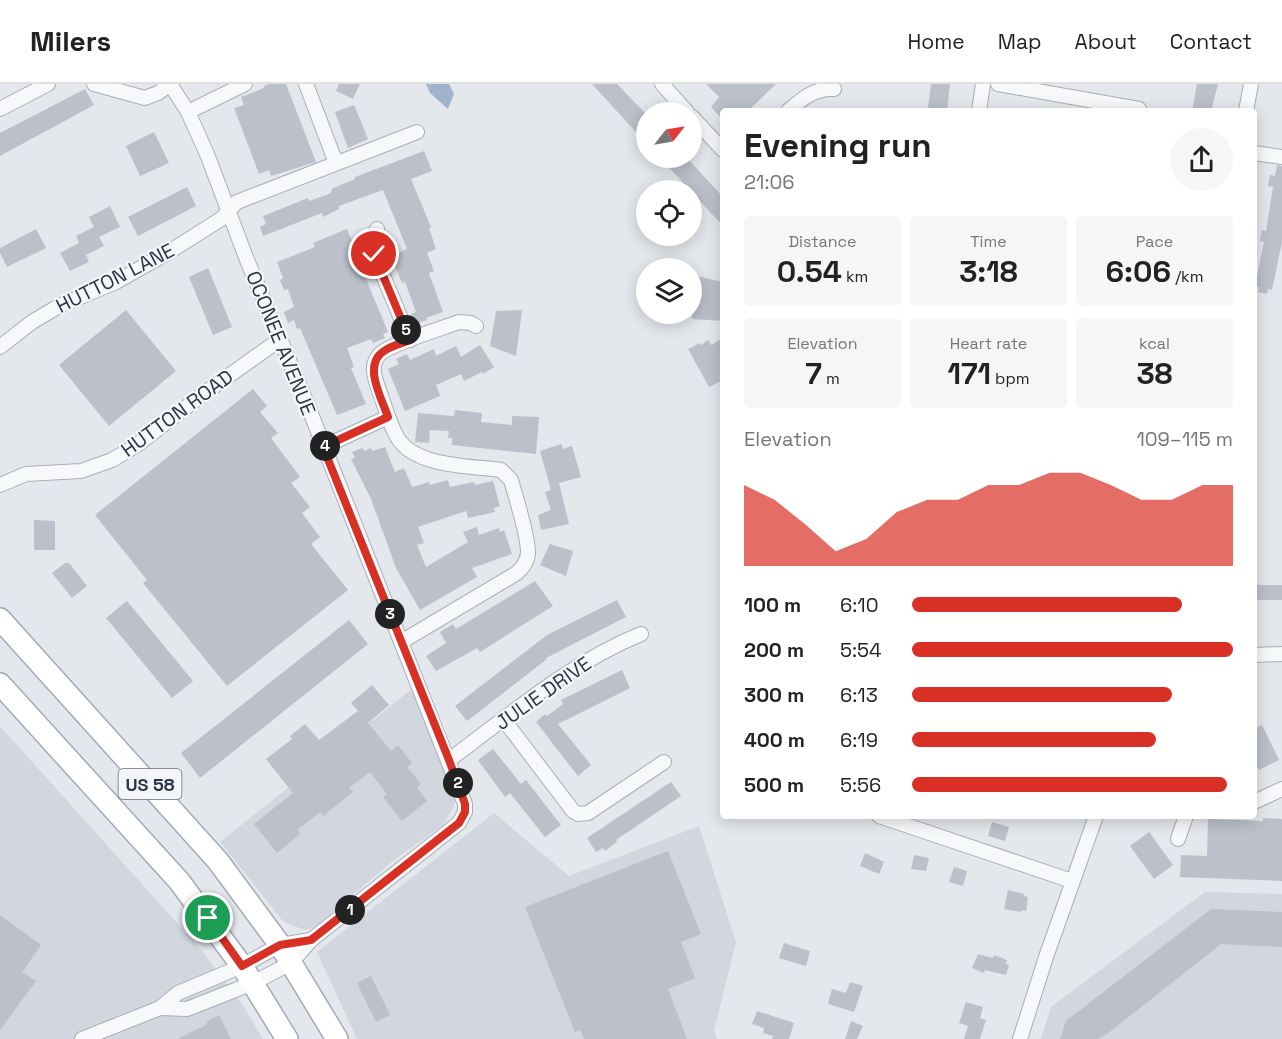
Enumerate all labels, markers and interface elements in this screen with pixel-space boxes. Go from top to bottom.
text: Milers [30,23,111,59]
text: Home [907,28,965,55]
text: Map [998,28,1042,55]
text: About [1075,28,1137,55]
text: Contact [1170,28,1252,55]
north arrow [636,102,702,168]
map controls [636,102,702,324]
text: Evening run [744,125,932,167]
button: share [1170,128,1233,191]
text: 21:06 [744,169,795,195]
button: locate [636,180,702,246]
pin [348,228,399,279]
text: Distance [788,231,857,252]
text: Time [970,231,1007,252]
text: Pace [1136,231,1173,252]
street label: HUTTON LANE [52,237,178,319]
icon: check [357,237,390,270]
text: 0.54 [777,252,842,291]
text: 3:18 [959,252,1018,291]
text: 6:06 [1106,252,1171,291]
button: layers [636,258,702,324]
text: km [842,266,868,287]
text: /km [1171,266,1203,287]
street label: OCONEE AVENUE [240,267,322,419]
pin: 5 [391,315,421,345]
text: 5 [401,319,411,340]
text: Elevation [787,333,858,354]
text: Heart rate [950,333,1027,354]
text: kcal [1139,333,1170,354]
text: 7 [805,354,822,393]
text: 171 [948,354,991,393]
text: 38 [1136,354,1173,393]
street label: HUTTON ROAD [116,363,238,463]
text: m [822,368,840,389]
text: bpm [991,368,1029,389]
text: Elevation [744,426,832,452]
text: 109–115 m [1136,426,1233,452]
pin: 4 [310,431,340,461]
text: 4 [320,435,330,456]
text: 100 m [744,592,801,618]
text: 6:10 [840,592,878,618]
pin: 3 [375,599,405,629]
text: 3 [385,603,395,624]
text: 200 m [744,637,804,663]
text: 5:54 [840,637,882,663]
street label: JULIE DRIVE [490,650,596,736]
text: 300 m [744,682,804,708]
text: 6:13 [840,682,878,708]
text: 400 m [744,727,805,753]
text: 6:19 [840,727,878,753]
pin: 2 [443,768,473,798]
road number: US 58 [118,769,182,799]
text: 2 [453,772,463,793]
text: 500 m [744,772,804,798]
text: 5:56 [840,772,881,798]
pin [182,892,233,943]
pin: 1 [335,895,365,925]
text: 1 [346,899,354,920]
icon: arrive [191,901,224,934]

